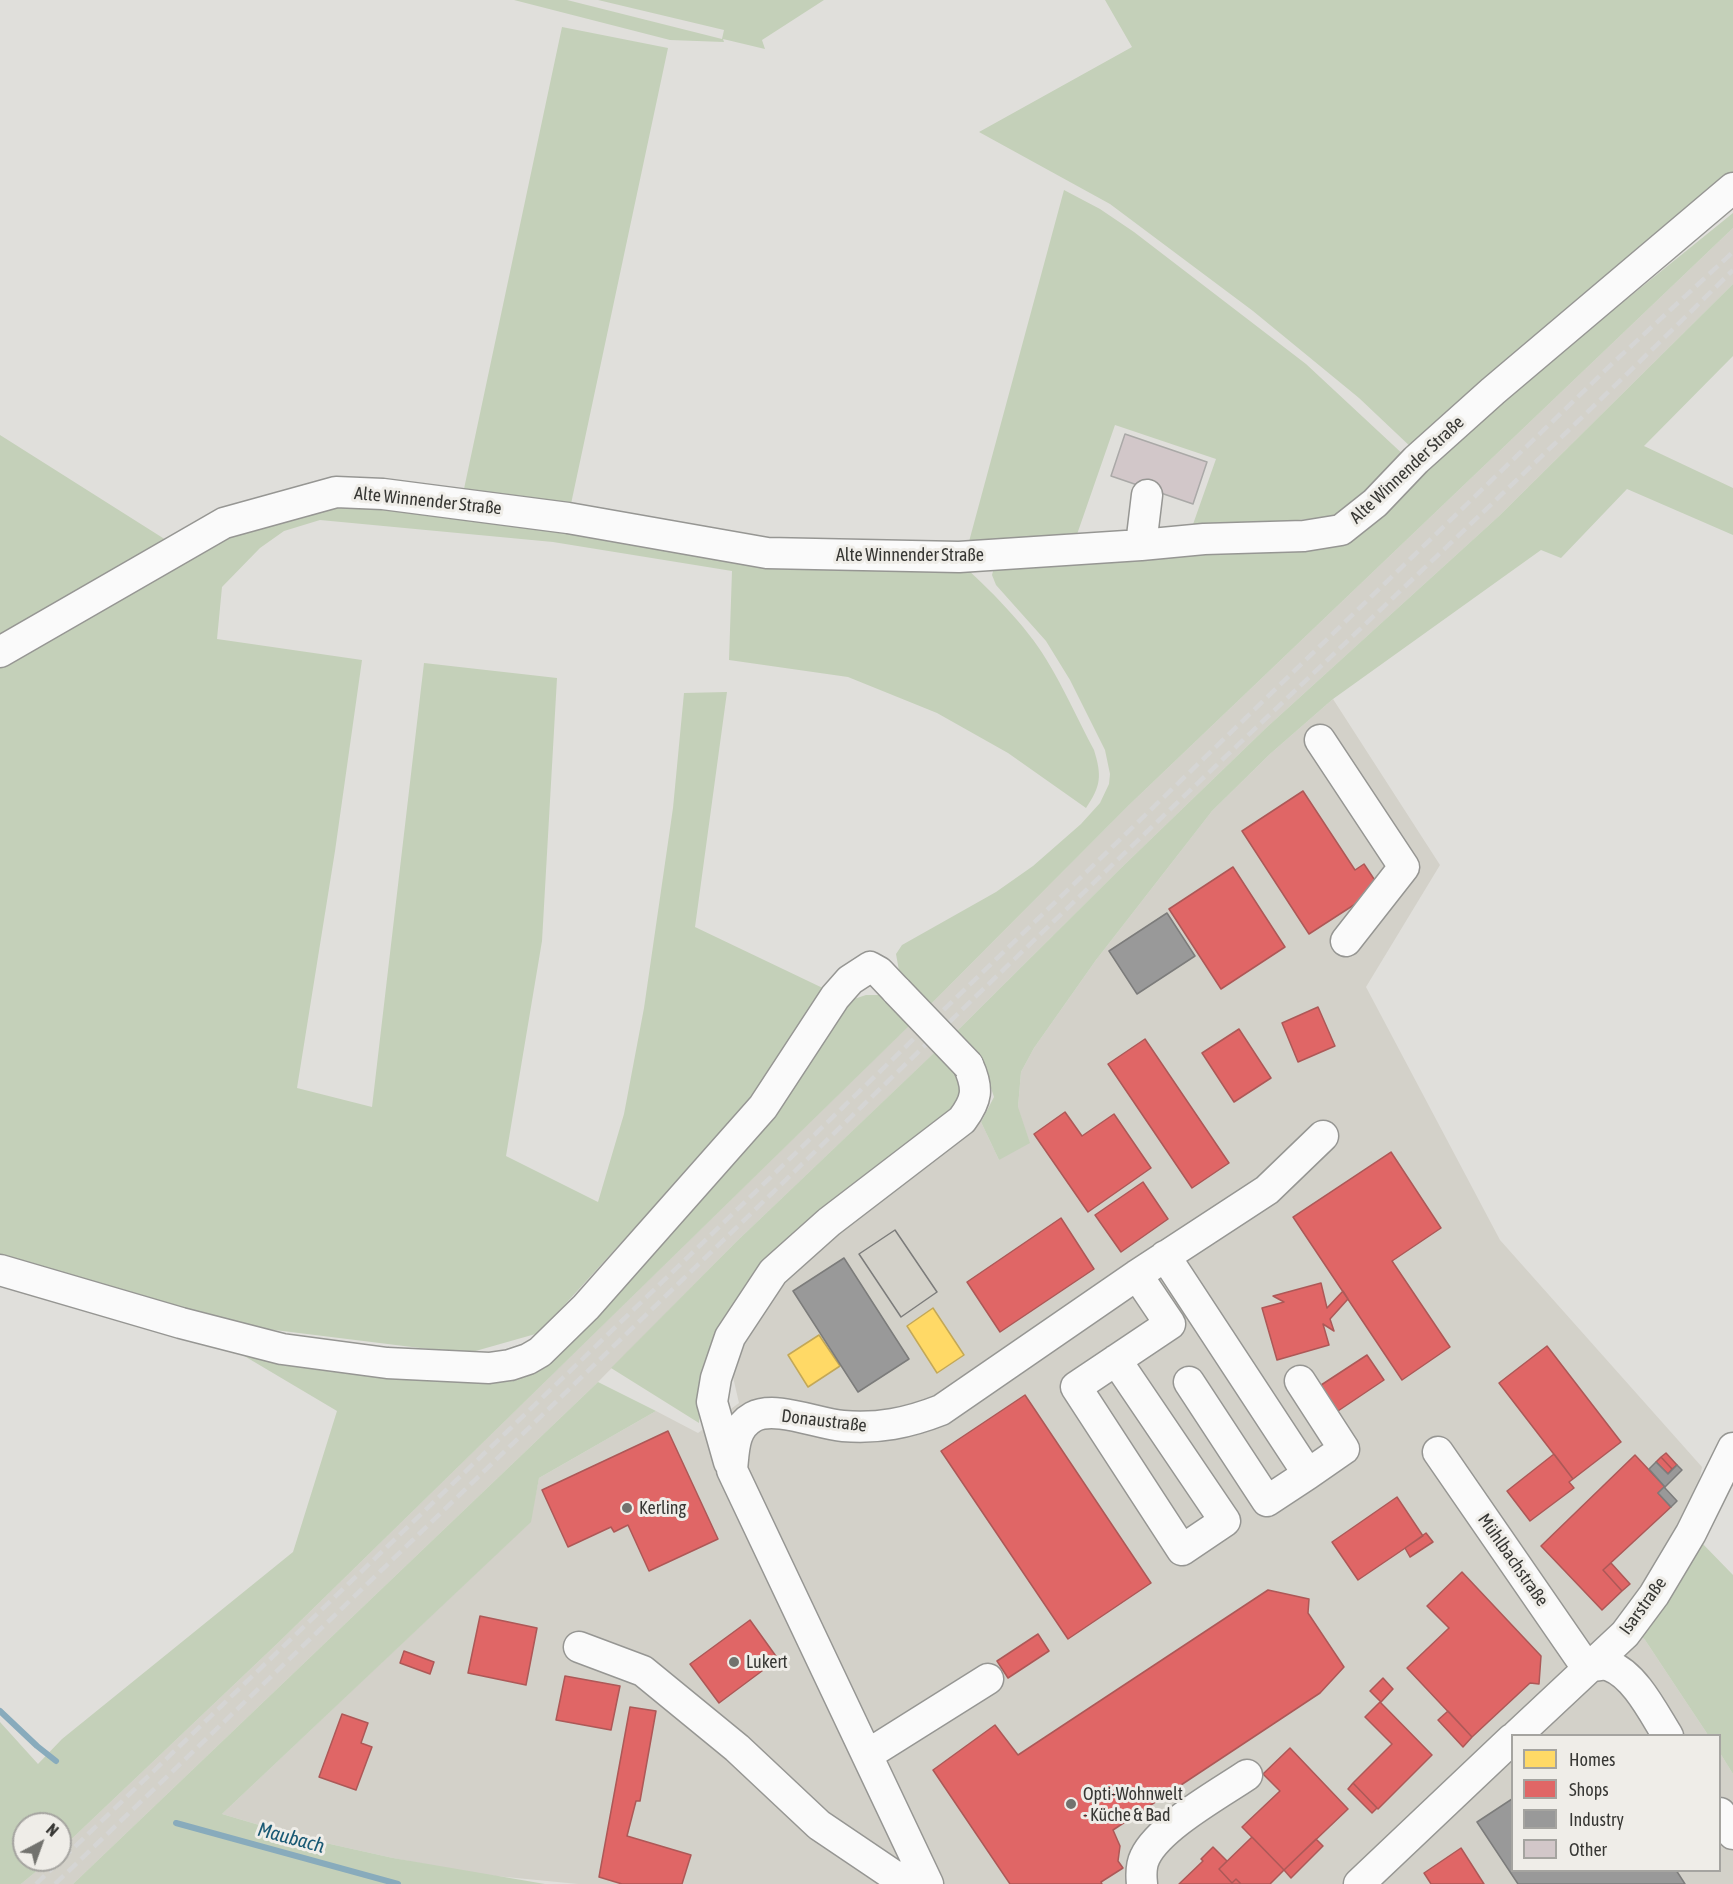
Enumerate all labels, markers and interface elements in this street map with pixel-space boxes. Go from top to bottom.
street label: Alte Winnender Straße [1346,412,1468,528]
street label: Alte Winnender Straße [353,483,503,519]
street label: Alte Winnender Straße [836,544,984,566]
street label: Donaustraße [780,1405,868,1437]
place label: Kerling [639,1497,686,1519]
marker: Kerling [620,1501,634,1515]
street label: Mühlbachstraße [1473,1510,1553,1610]
street label: Isarstraße [1615,1573,1671,1639]
place label: Lukert [746,1651,788,1673]
marker: Lukert [727,1655,741,1669]
legend [1511,1734,1721,1872]
text: Homes [1569,1749,1615,1770]
text: Shops [1569,1779,1609,1800]
place label: Opti-Wohnwelt - Küche & Bad [1083,1783,1183,1826]
marker: Opti-Wohnwelt - Küche & Bad [1064,1797,1078,1811]
text: Industry [1569,1809,1624,1830]
north arrow [12,1812,72,1872]
water label: Maubach [255,1818,327,1858]
text: N [43,1820,62,1840]
text: Other [1569,1839,1607,1860]

